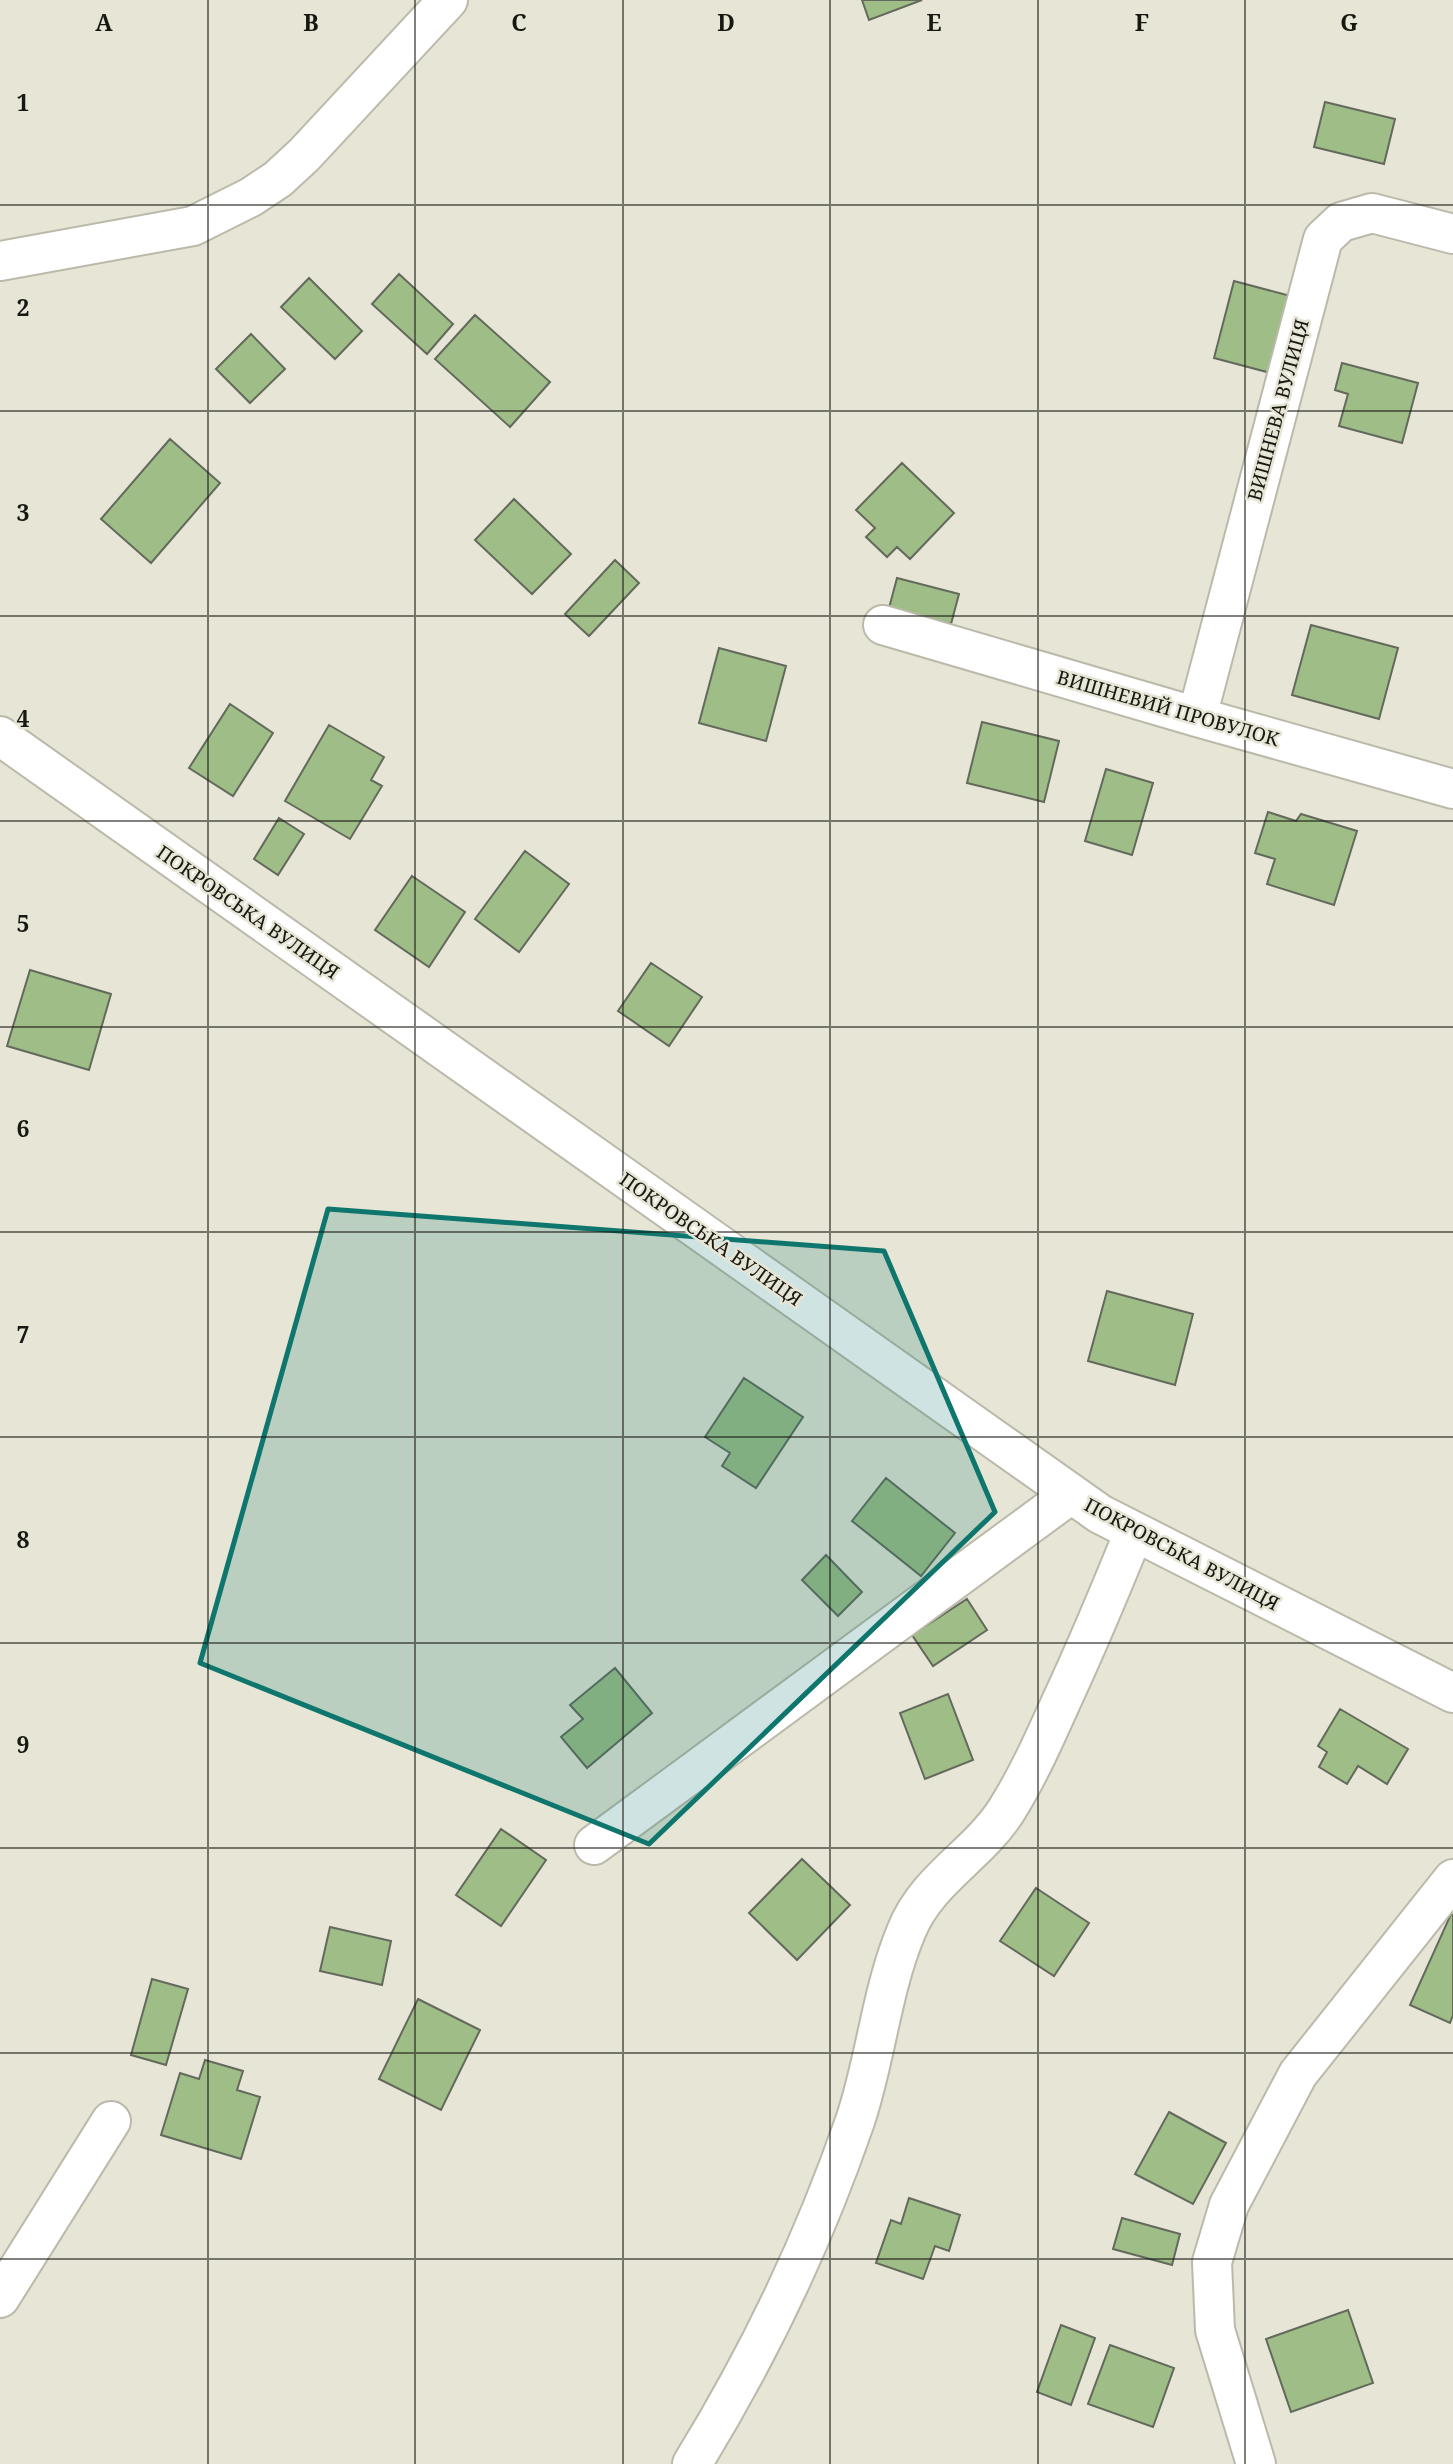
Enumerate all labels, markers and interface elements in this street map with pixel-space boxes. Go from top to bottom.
text: A [95,6,113,38]
text: B [303,6,319,38]
text: C [511,6,527,38]
text: D [717,6,735,38]
text: E [926,6,942,38]
text: F [1135,6,1149,38]
text: G [1340,6,1358,38]
text: 1 [17,86,30,118]
text: 2 [17,291,30,323]
street label: ВИШНЕВА ВУЛИЦЯ [1241,316,1315,504]
text: 3 [17,496,30,528]
street label: ВИШНЕВИЙ ПРОВУЛОК [1054,664,1283,752]
text: 4 [17,702,30,734]
street label: ПОКРОВСЬКА ВУЛИЦЯ [152,839,344,985]
text: 5 [17,907,30,939]
text: 6 [17,1112,30,1144]
street label: ПОКРОВСЬКА ВУЛИЦЯ [615,1166,807,1312]
text: 7 [17,1318,30,1350]
street label: ПОКРОВСЬКА ВУЛИЦЯ [1080,1492,1284,1616]
text: 8 [17,1523,30,1555]
text: 9 [17,1728,30,1760]

